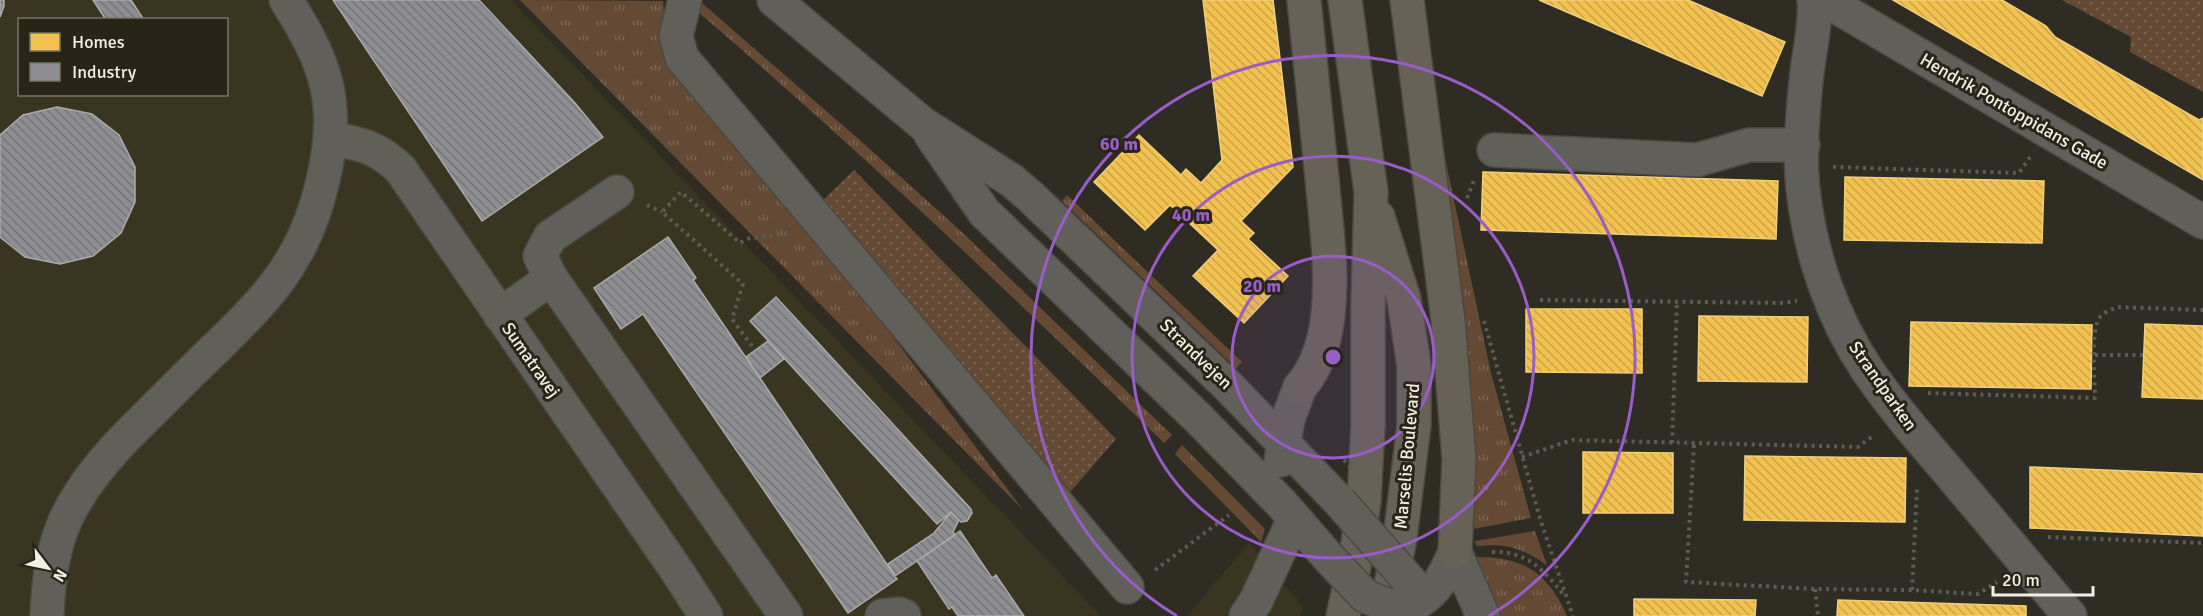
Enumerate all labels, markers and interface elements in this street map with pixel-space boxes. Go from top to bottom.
legend [18,18,228,96]
text: Homes [72,31,125,53]
street label: Hendrik Pontoppidans Gade [1916,48,2112,174]
text: Industry [72,61,137,83]
text: 60 m [1100,133,1138,155]
text: 40 m [1172,204,1210,226]
text: 20 m [1243,275,1281,297]
street label: Strandvejen [1155,314,1237,394]
street label: Sumatravej [497,318,565,402]
street label: Strandparken [1844,337,1922,435]
centre of rings [1323,347,1343,367]
street label: Marselis Boulevard [1390,382,1424,530]
north arrow [18,538,78,598]
scale bar [1993,559,2094,597]
text: N [48,565,71,585]
text: 20 m [2002,569,2040,591]

